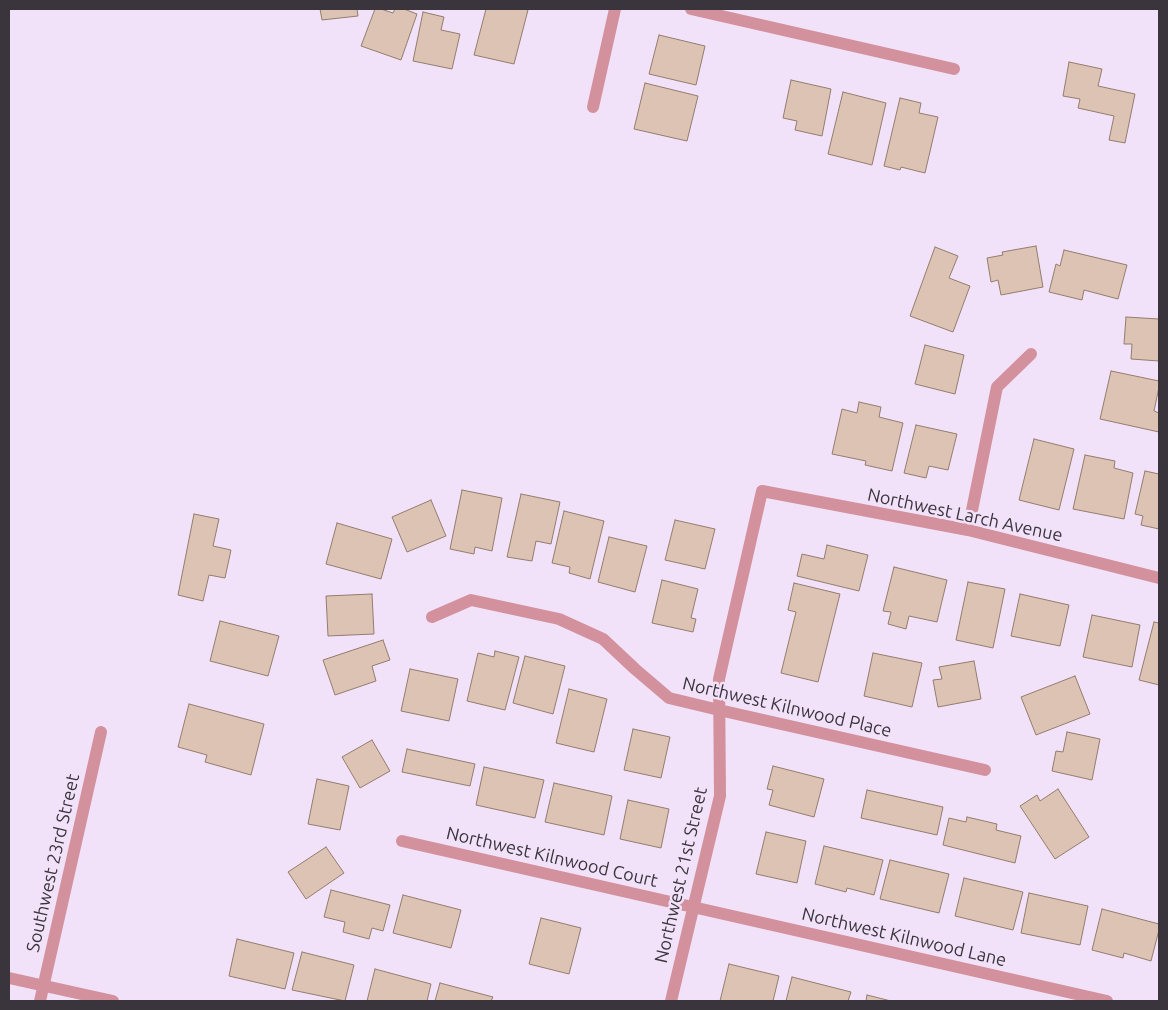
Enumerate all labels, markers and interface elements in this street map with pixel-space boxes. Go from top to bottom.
street label: Northwest Larch Avenue [865,484,1065,546]
street label: Northwest Kilnwood Place [680,672,894,742]
street label: Southwest 23rd Street [22,772,84,954]
street label: Northwest 21st Street [650,785,712,965]
street label: Northwest Kilnwood Court [444,822,660,892]
street label: Northwest Kilnwood Lane [800,903,1008,971]

